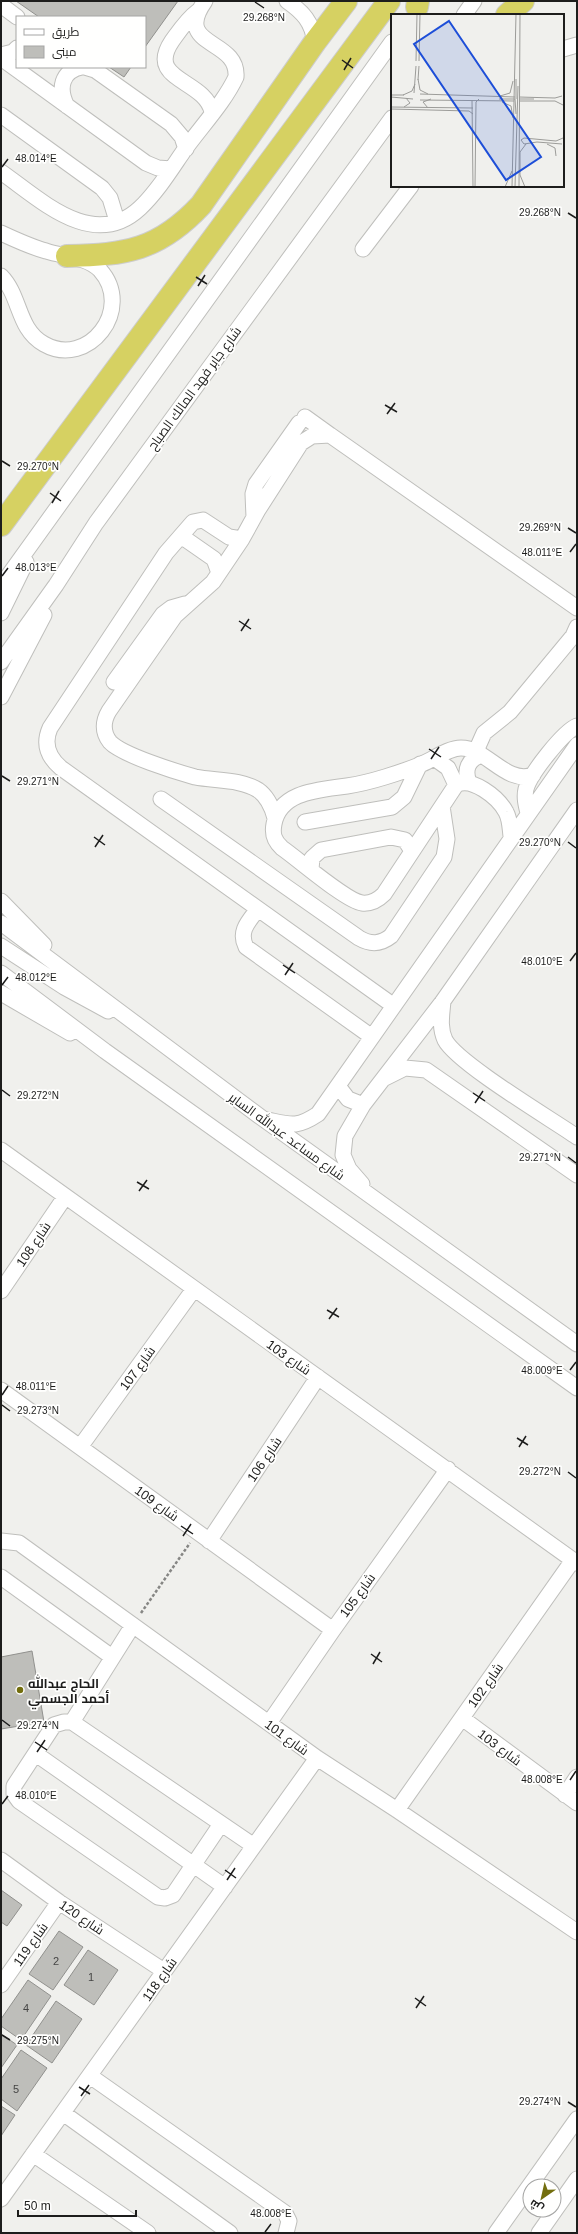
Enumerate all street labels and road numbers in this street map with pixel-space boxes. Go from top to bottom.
street label: شارع جابر فهد المالك الصباح [145,324,245,453]
street label: شارع مساعد عبدالله الساير [225,1088,348,1184]
street label: شارع 108 [13,1219,55,1270]
street label: شارع 103 [263,1337,314,1379]
street label: شارع 107 [116,1343,159,1394]
street label: شارع 106 [244,1434,286,1485]
street label: شارع 109 [131,1482,182,1525]
street label: شارع 105 [336,1570,379,1621]
street label: شارع 102 [465,1660,507,1711]
street label: شارع 101 [261,1716,312,1759]
street label: شارع 103 [474,1726,524,1769]
street label: شارع 120 [56,1897,107,1939]
street label: شارع 119 [10,1920,52,1969]
street label: شارع 118 [139,1955,181,2004]

